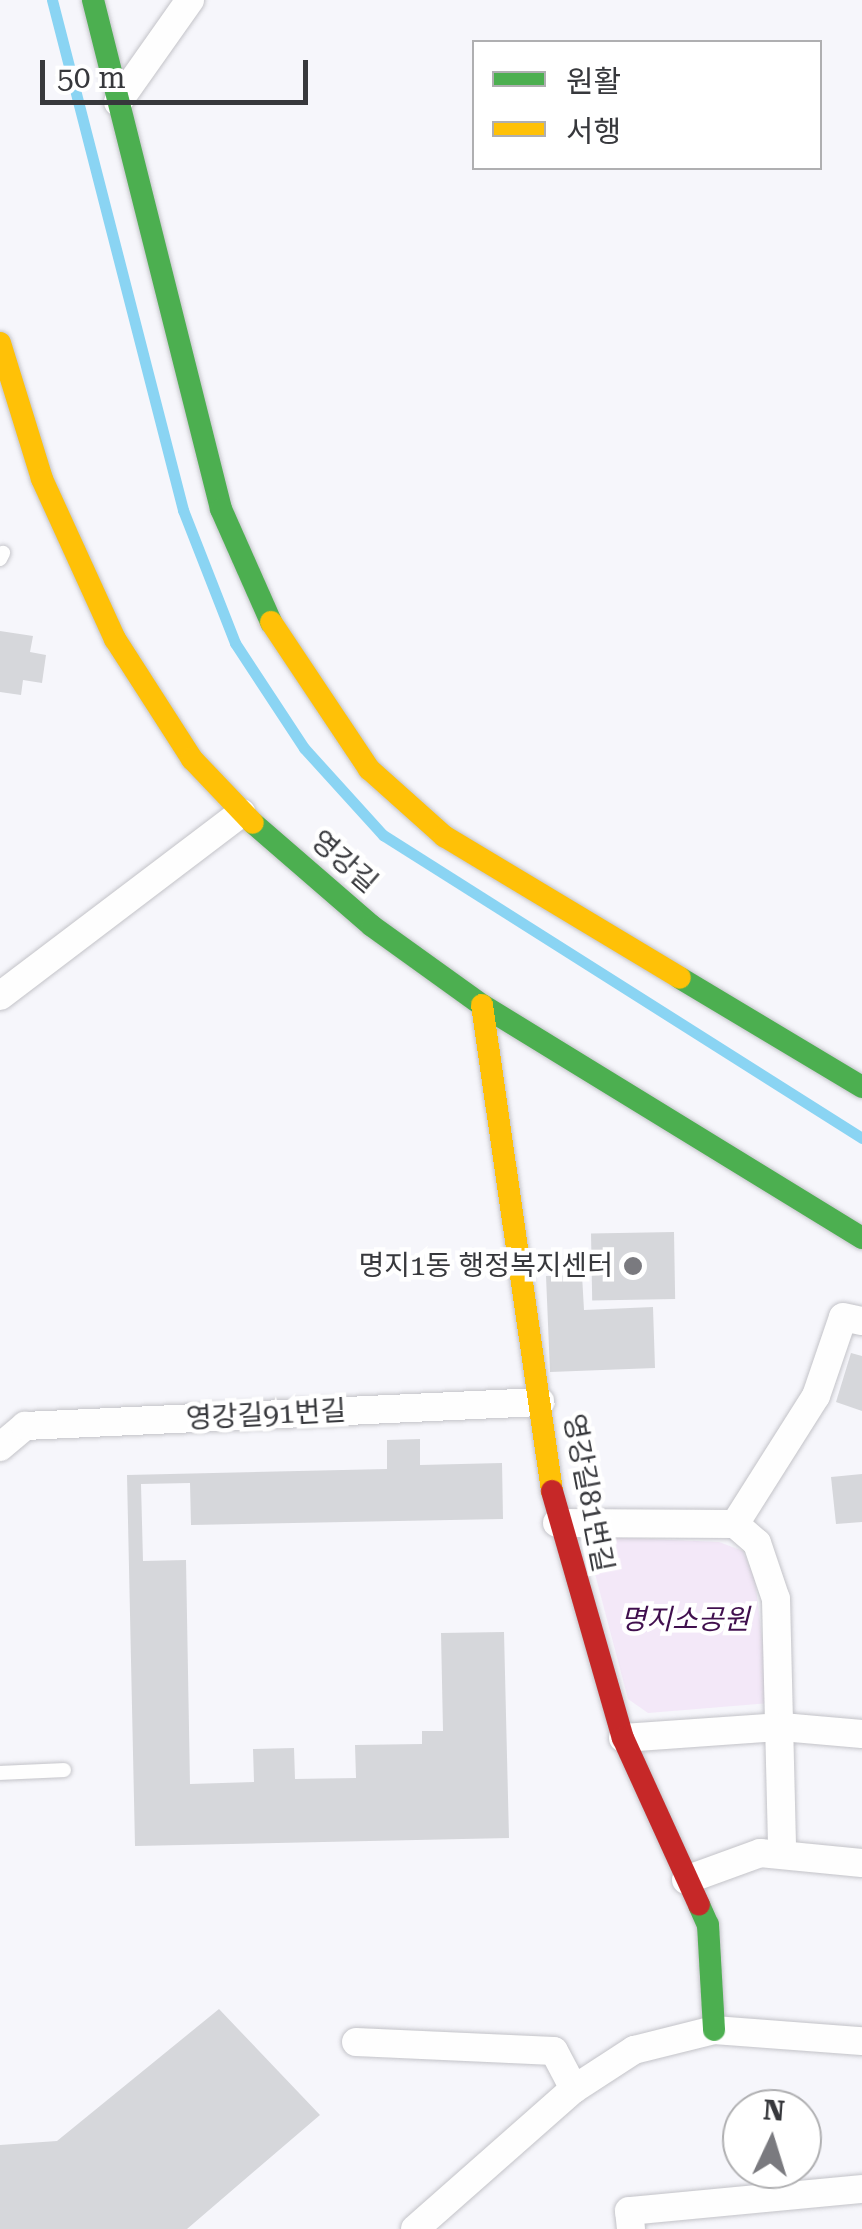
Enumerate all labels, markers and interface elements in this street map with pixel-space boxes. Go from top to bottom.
scale bar [45,40,312,102]
legend [472,40,822,170]
text: 50 m [57,60,126,95]
text: 원활 [566,64,621,99]
text: 서행 [566,114,621,149]
street label: 영강길 [304,824,384,900]
place label: 명지1동 행정복지센터 [358,1249,613,1283]
marker: 명지1동 행정복지센터 [622,1255,644,1277]
street label: 영강길91번길 [185,1394,347,1436]
street label: 영강길81번길 [556,1411,620,1575]
park label: 명지소공원 [621,1603,749,1637]
north arrow [722,2089,822,2189]
text: N [762,2093,786,2128]

